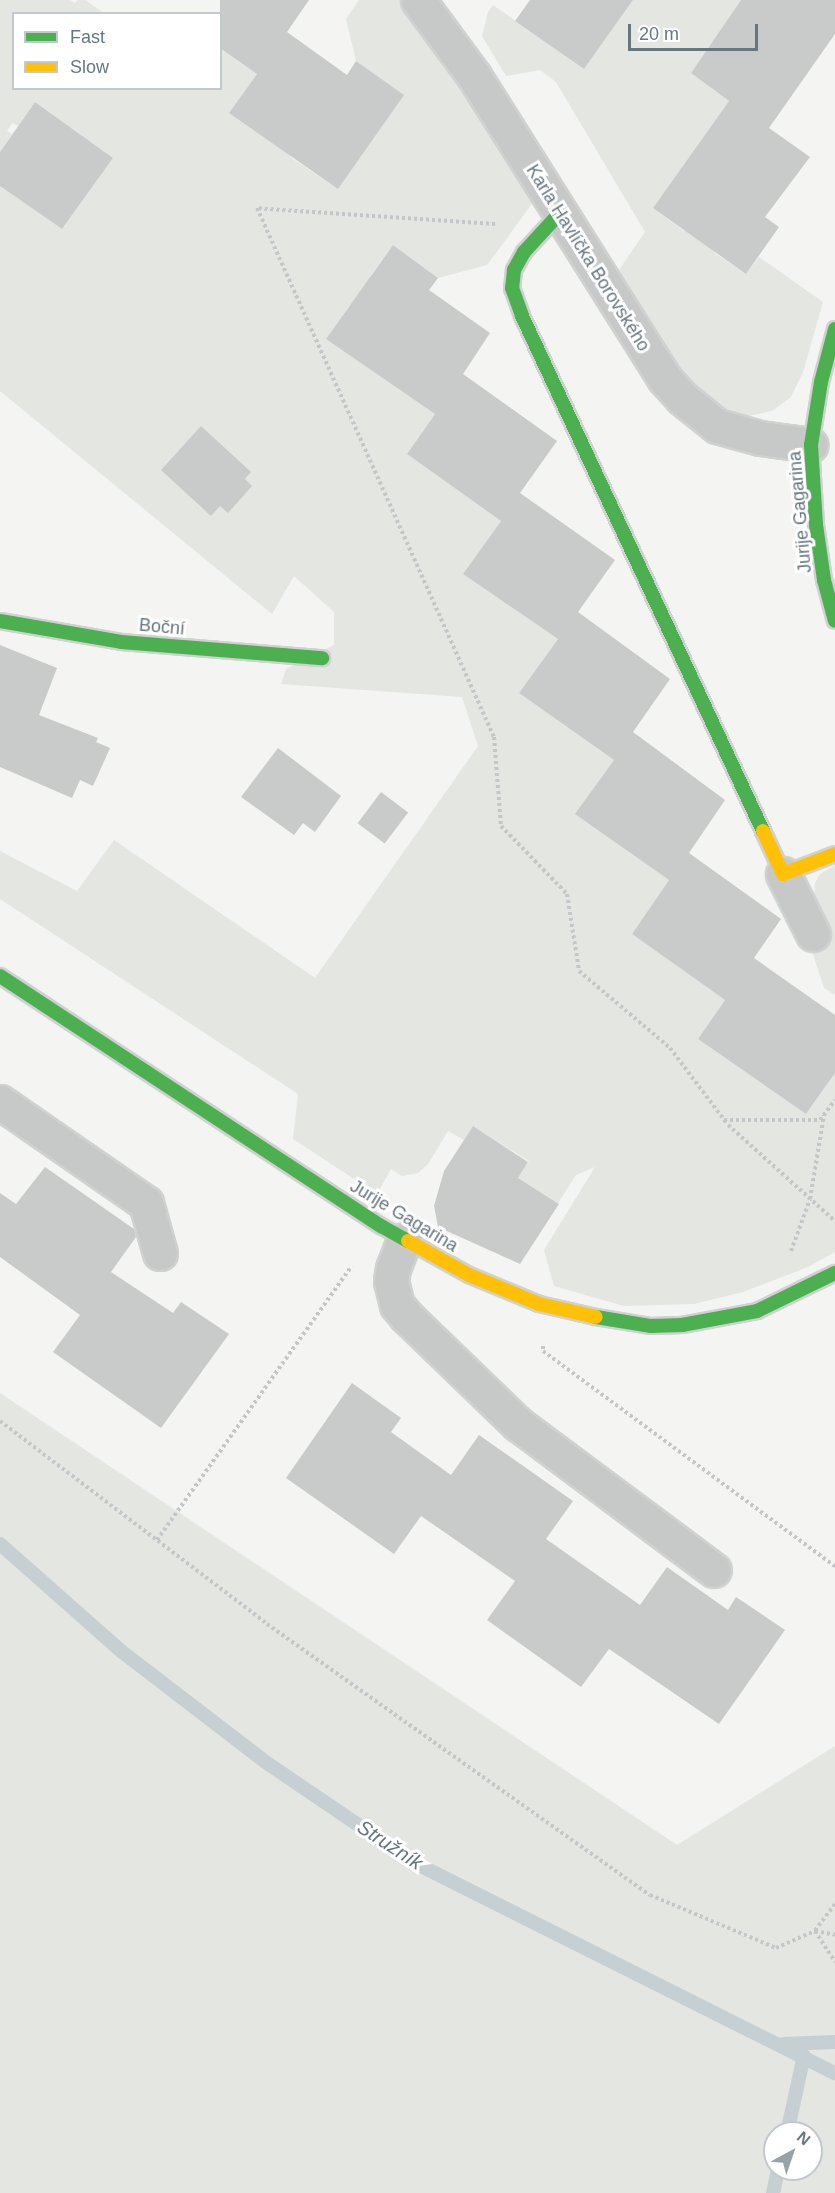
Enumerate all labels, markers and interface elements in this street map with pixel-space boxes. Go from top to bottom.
legend [12,12,222,90]
scale bar [631,12,762,50]
text: 20 m [639,24,679,44]
text: Fast [70,27,105,47]
text: Slow [70,57,109,77]
street label: Karla Havlíčka Borovského [522,161,654,355]
street label: Jurije Gagarina [784,450,816,574]
street label: Boční [138,614,186,640]
street label: Jurije Gagarina [346,1175,462,1257]
water label: Stružník [353,1815,427,1875]
north arrow [763,2121,823,2181]
text: N [794,2128,813,2149]

